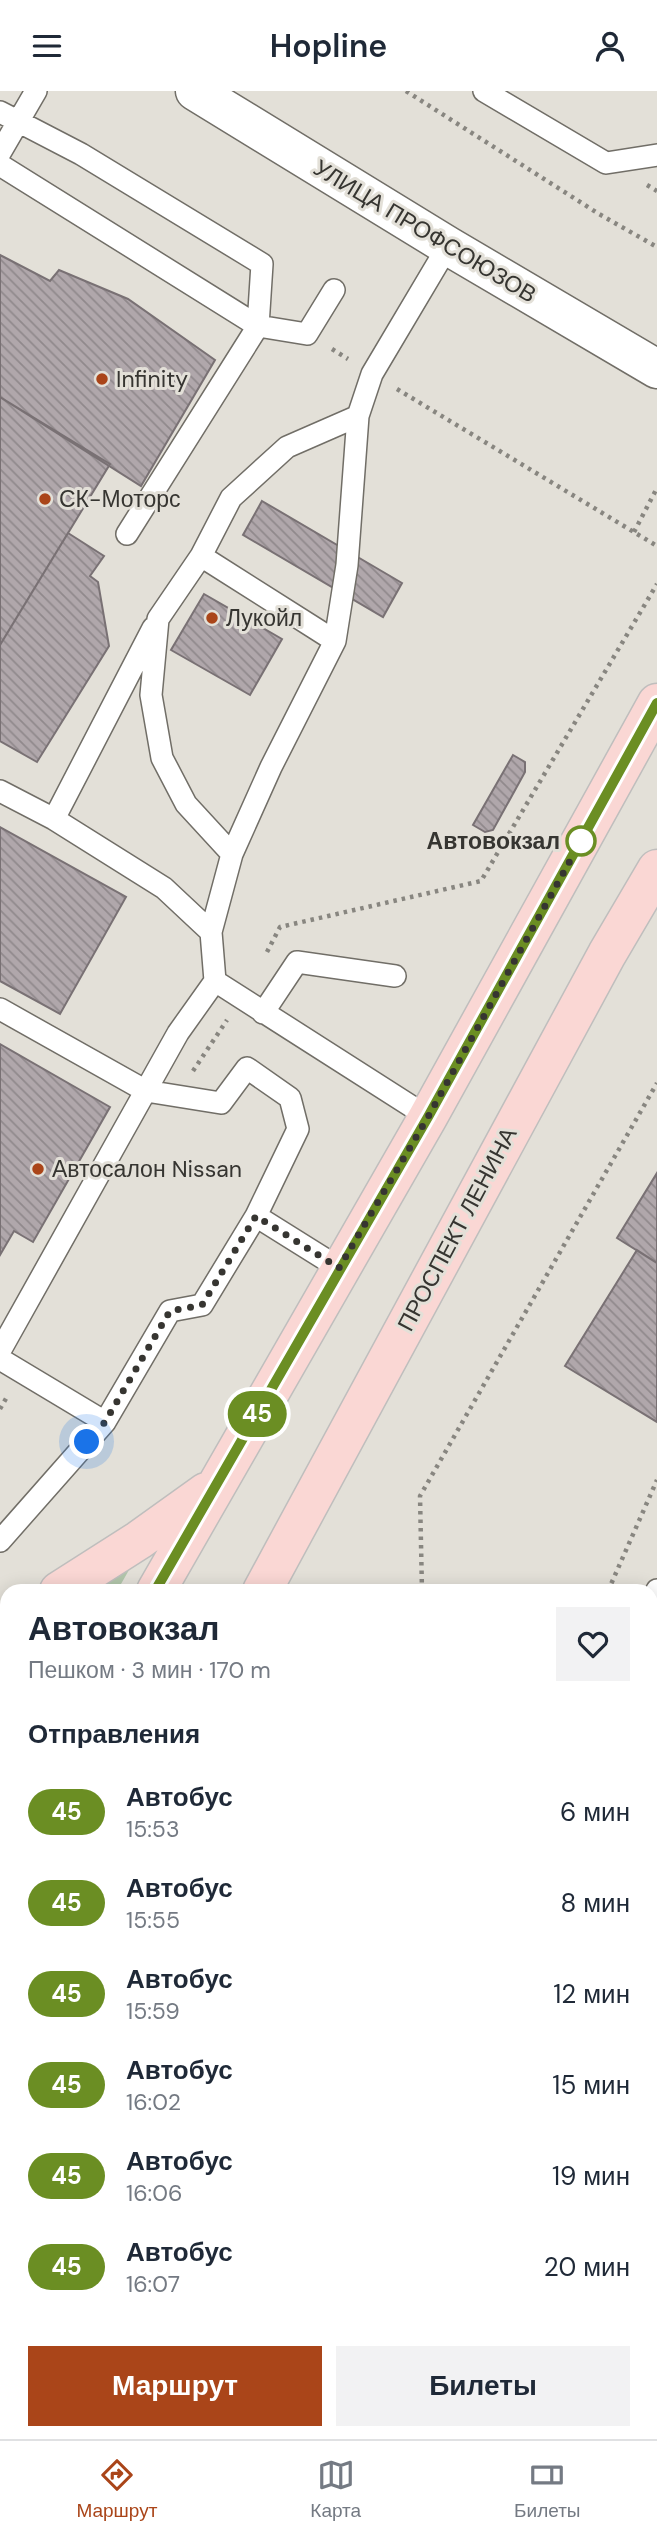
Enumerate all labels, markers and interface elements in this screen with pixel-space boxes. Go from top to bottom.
text: Hopline [270,25,387,67]
icon: menu [28,27,66,65]
icon: person [591,27,629,65]
street label: УЛИЦА ПРОФСОЮЗОВ [308,153,542,309]
place label: Infinity [116,364,188,394]
marker: Infinity [94,371,110,387]
place label: СК-Моторс [59,484,181,514]
marker: СК-Моторс [37,491,53,507]
place label: Лукойл [226,603,302,633]
marker: Лукойл [204,610,220,626]
place label: Автовокзал [427,826,560,856]
marker: Автовокзал [566,826,596,856]
street label: ПРОСПЕКТ ЛЕНИНА [391,1121,524,1336]
place label: Автосалон Nissan [52,1154,242,1184]
marker: Автосалон Nissan [30,1161,46,1177]
line badge: 45 [226,1391,288,1437]
text: 45 [242,1398,272,1429]
your location [69,1424,104,1459]
text: Автовокзал [28,1607,219,1650]
button: heart [556,1607,630,1681]
text: Пешком · 3 мин · 170 m [28,1655,271,1685]
text: Отправления [28,1717,200,1751]
text: Автобус [126,1780,233,1814]
text: 6 мин [560,1795,630,1829]
text: 45 [51,1796,82,1827]
text: 15:53 [126,1814,179,1844]
text: Автобус [126,1871,233,1905]
text: 8 мин [561,1886,630,1920]
text: 45 [51,1887,82,1918]
text: 15:55 [126,1905,180,1935]
text: Автобус [126,1962,233,1996]
text: 12 мин [553,1977,630,2011]
text: 45 [51,1978,82,2009]
text: 15:59 [126,1996,180,2026]
text: Автобус [126,2053,233,2087]
text: 15 мин [552,2068,630,2102]
text: 45 [51,2069,82,2100]
text: 16:02 [126,2087,181,2117]
text: Автобус [126,2144,233,2178]
text: 19 мин [552,2159,630,2193]
text: 45 [51,2160,82,2191]
text: 16:06 [126,2178,182,2208]
text: Автобус [126,2235,233,2269]
text: 20 мин [544,2250,630,2284]
text: 45 [51,2251,82,2282]
text: 16:07 [126,2269,180,2299]
button: Маршрут [28,2346,322,2426]
button: Билеты [336,2346,630,2426]
tab: Маршрут [76,2456,157,2523]
tab: Карта [310,2456,361,2523]
tab: Билеты [514,2456,581,2523]

